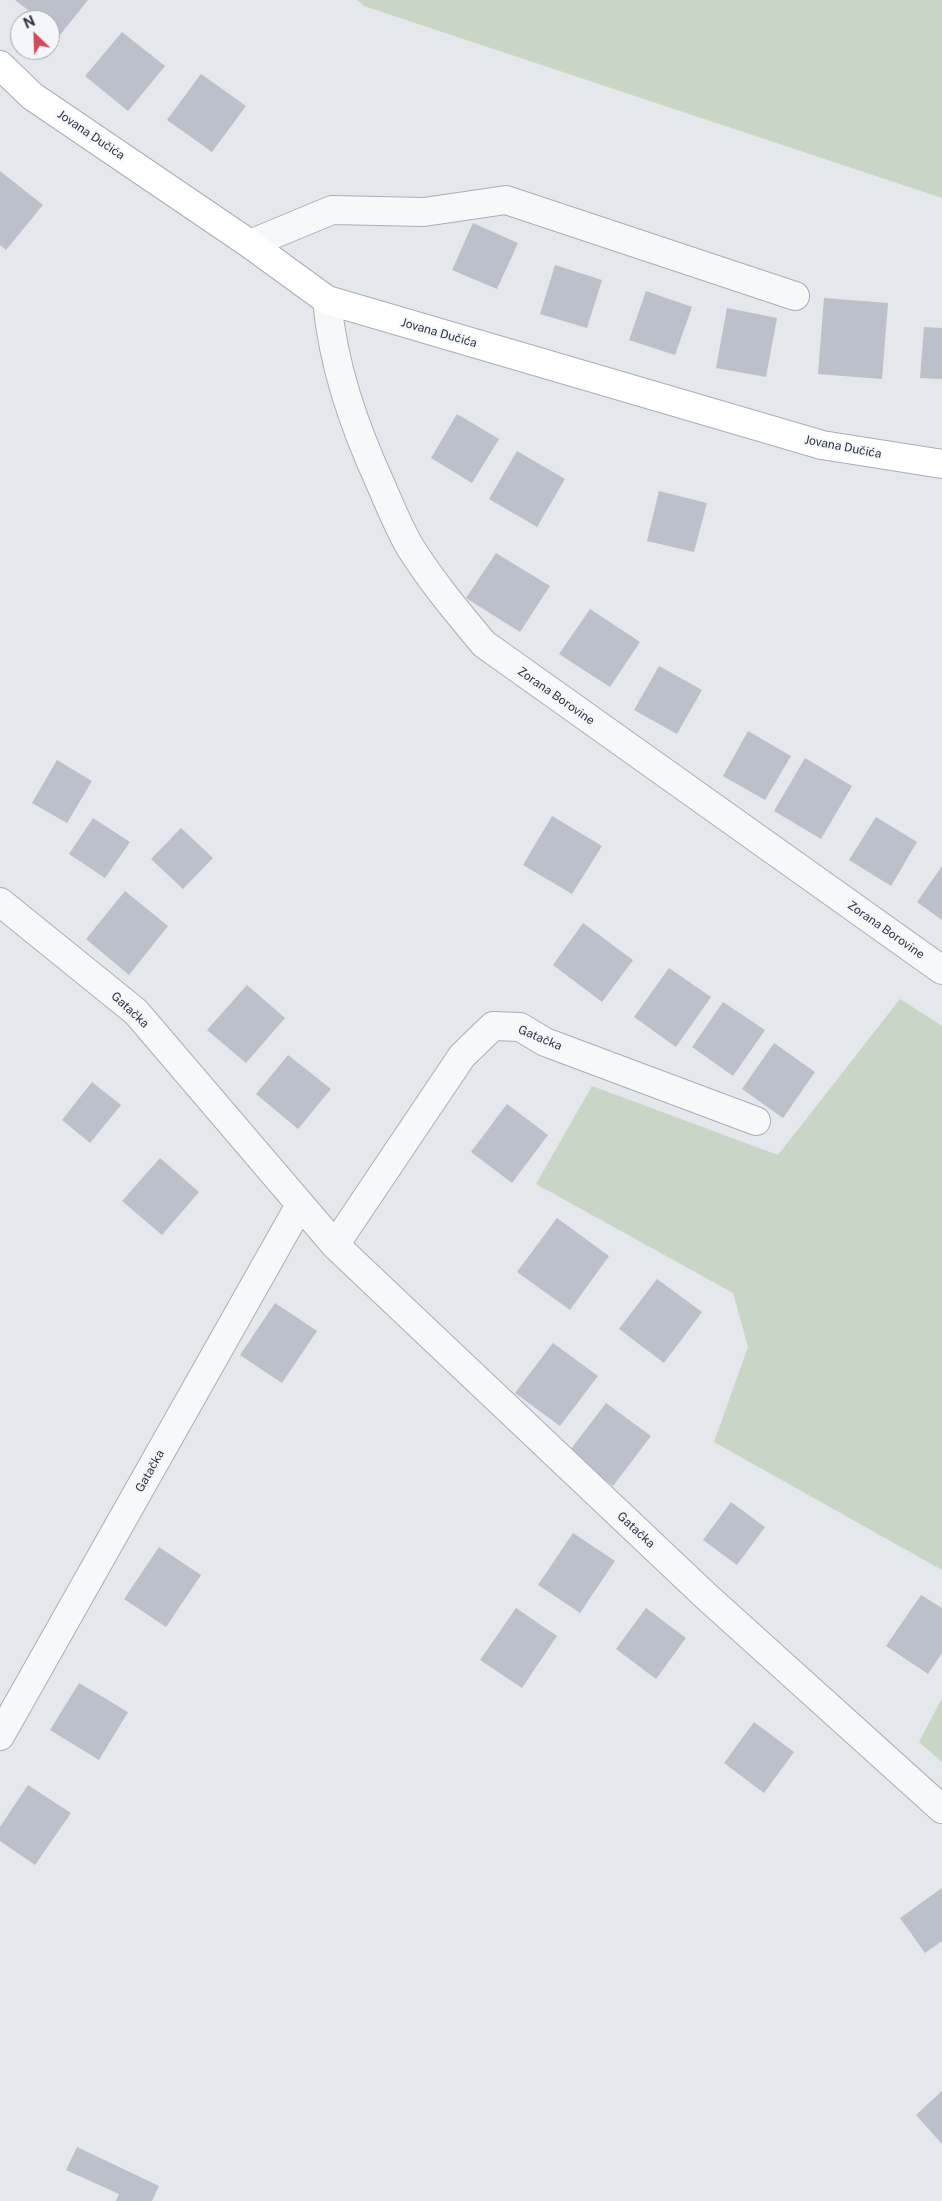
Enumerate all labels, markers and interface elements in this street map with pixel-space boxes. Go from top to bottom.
north arrow [10,10,60,60]
text: N [21,13,38,32]
street label: Jovana Dučića [55,107,127,163]
street label: Jovana Dučića [399,315,479,351]
street label: Jovana Dučića [803,432,883,462]
street label: Zorana Borovine [515,664,597,728]
street label: Zorana Borovine [845,898,927,962]
street label: Gatačka [108,989,152,1031]
street label: Gatačka [516,1022,564,1054]
street label: Gatačka [133,1447,167,1495]
street label: Gatačka [614,1509,658,1551]

